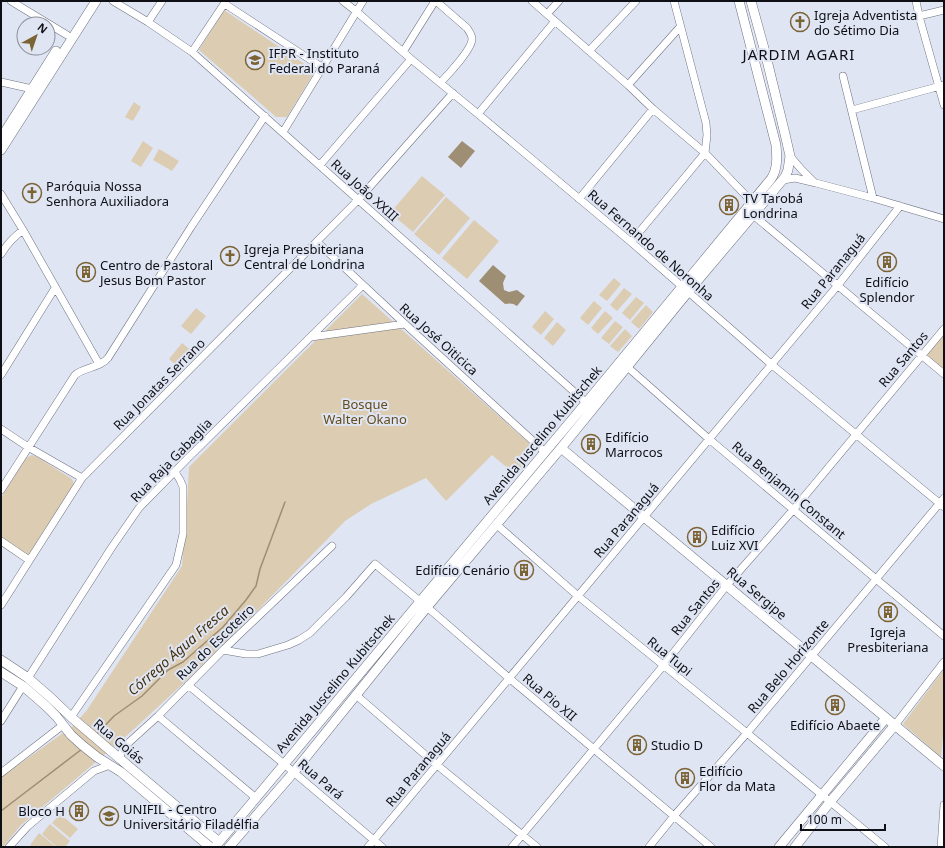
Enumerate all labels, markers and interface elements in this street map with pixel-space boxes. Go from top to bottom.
place label: Igreja Adventista do Sétimo Dia [814,6,917,39]
church icon: Igreja Adventista do Sétimo Dia [789,11,811,33]
north arrow [16,16,56,56]
text: N [34,19,51,37]
place label: IFPR - Instituto Federal do Paraná [269,44,380,77]
district label: JARDIM AGARI [741,44,855,64]
school or university icon: IFPR - Instituto Federal do Paraná [244,49,266,71]
street label: Rua João XXIII [327,155,403,225]
place label: Paróquia Nossa Senhora Auxiliadora [46,177,169,210]
church icon: Paróquia Nossa Senhora Auxiliadora [21,182,43,204]
street label: Rua Fernando de Noronha [584,185,718,305]
place label: TV Tarobá Londrina [743,189,803,222]
building icon: TV Tarobá Londrina [718,194,740,216]
street label: Rua Paranaguá [797,229,869,313]
place label: Igreja Presbiteriana Central de Londrina [244,240,365,273]
church icon: Igreja Presbiteriana Central de Londrina [219,245,241,267]
building icon: Edifício Splendor [876,251,898,273]
place label: Centro de Pastoral Jesus Bom Pastor [98,256,213,289]
building icon: Centro de Pastoral Jesus Bom Pastor [75,261,97,283]
place label: Edifício Splendor [859,273,915,306]
street label: Rua José Oiticica [396,299,482,379]
street label: Rua Santos [874,327,932,391]
street label: Rua Jonatas Serrano [109,334,209,434]
street label: Avenida Juscelino Kubitschek [478,362,606,508]
park label: Bosque Walter Okano [323,395,407,428]
street label: Rua Raja Gabaglia [126,414,216,506]
place label: Edifício Marrocos [605,428,663,461]
building icon: Edifício Marrocos [580,433,602,455]
street label: Rua Benjamin Constant [728,437,850,543]
street label: Rua Paranaguá [589,479,663,561]
place label: Edifício Luiz XVI [711,521,759,554]
building icon: Edifício Luiz XVI [686,526,708,548]
building icon: Edifício Cenário [513,559,535,581]
place label: Edifício Cenário [415,561,510,579]
street label: Rua Sergipe [723,563,791,623]
street label: Rua Santos [667,575,723,639]
street label: Rua do Escoteiro [172,600,258,684]
water label: Córrego Água Fresca [123,601,233,699]
building icon: Igreja Presbiteriana [877,601,899,623]
street label: Avenida Juscelino Kubitschek [271,610,399,756]
street label: Rua Belo Horizonte [743,615,833,717]
place label: Igreja Presbiteriana [847,623,929,656]
street label: Rua Tupi [644,632,696,680]
street label: Rua Pio XII [519,669,581,725]
building icon: Edifício Abaete [824,694,846,716]
street label: Rua Goiás [90,715,148,767]
place label: Edifício Abaete [790,716,880,734]
street label: Rua Paranaguá [381,728,455,810]
building icon: Studio D [626,734,648,756]
place label: Studio D [651,736,703,754]
street label: Rua Pará [294,755,348,803]
place label: Edifício Flor da Mata [699,762,775,795]
building icon: Edifício Flor da Mata [674,767,696,789]
building icon: Bloco H [68,800,90,822]
place label: UNIFIL - Centro Universitário Filadélfia [123,800,259,833]
place label: Bloco H [18,802,65,820]
school or university icon: UNIFIL - Centro Universitário Filadélfia [98,805,120,827]
scale bar [801,806,885,832]
text: 100 m [807,811,842,828]

